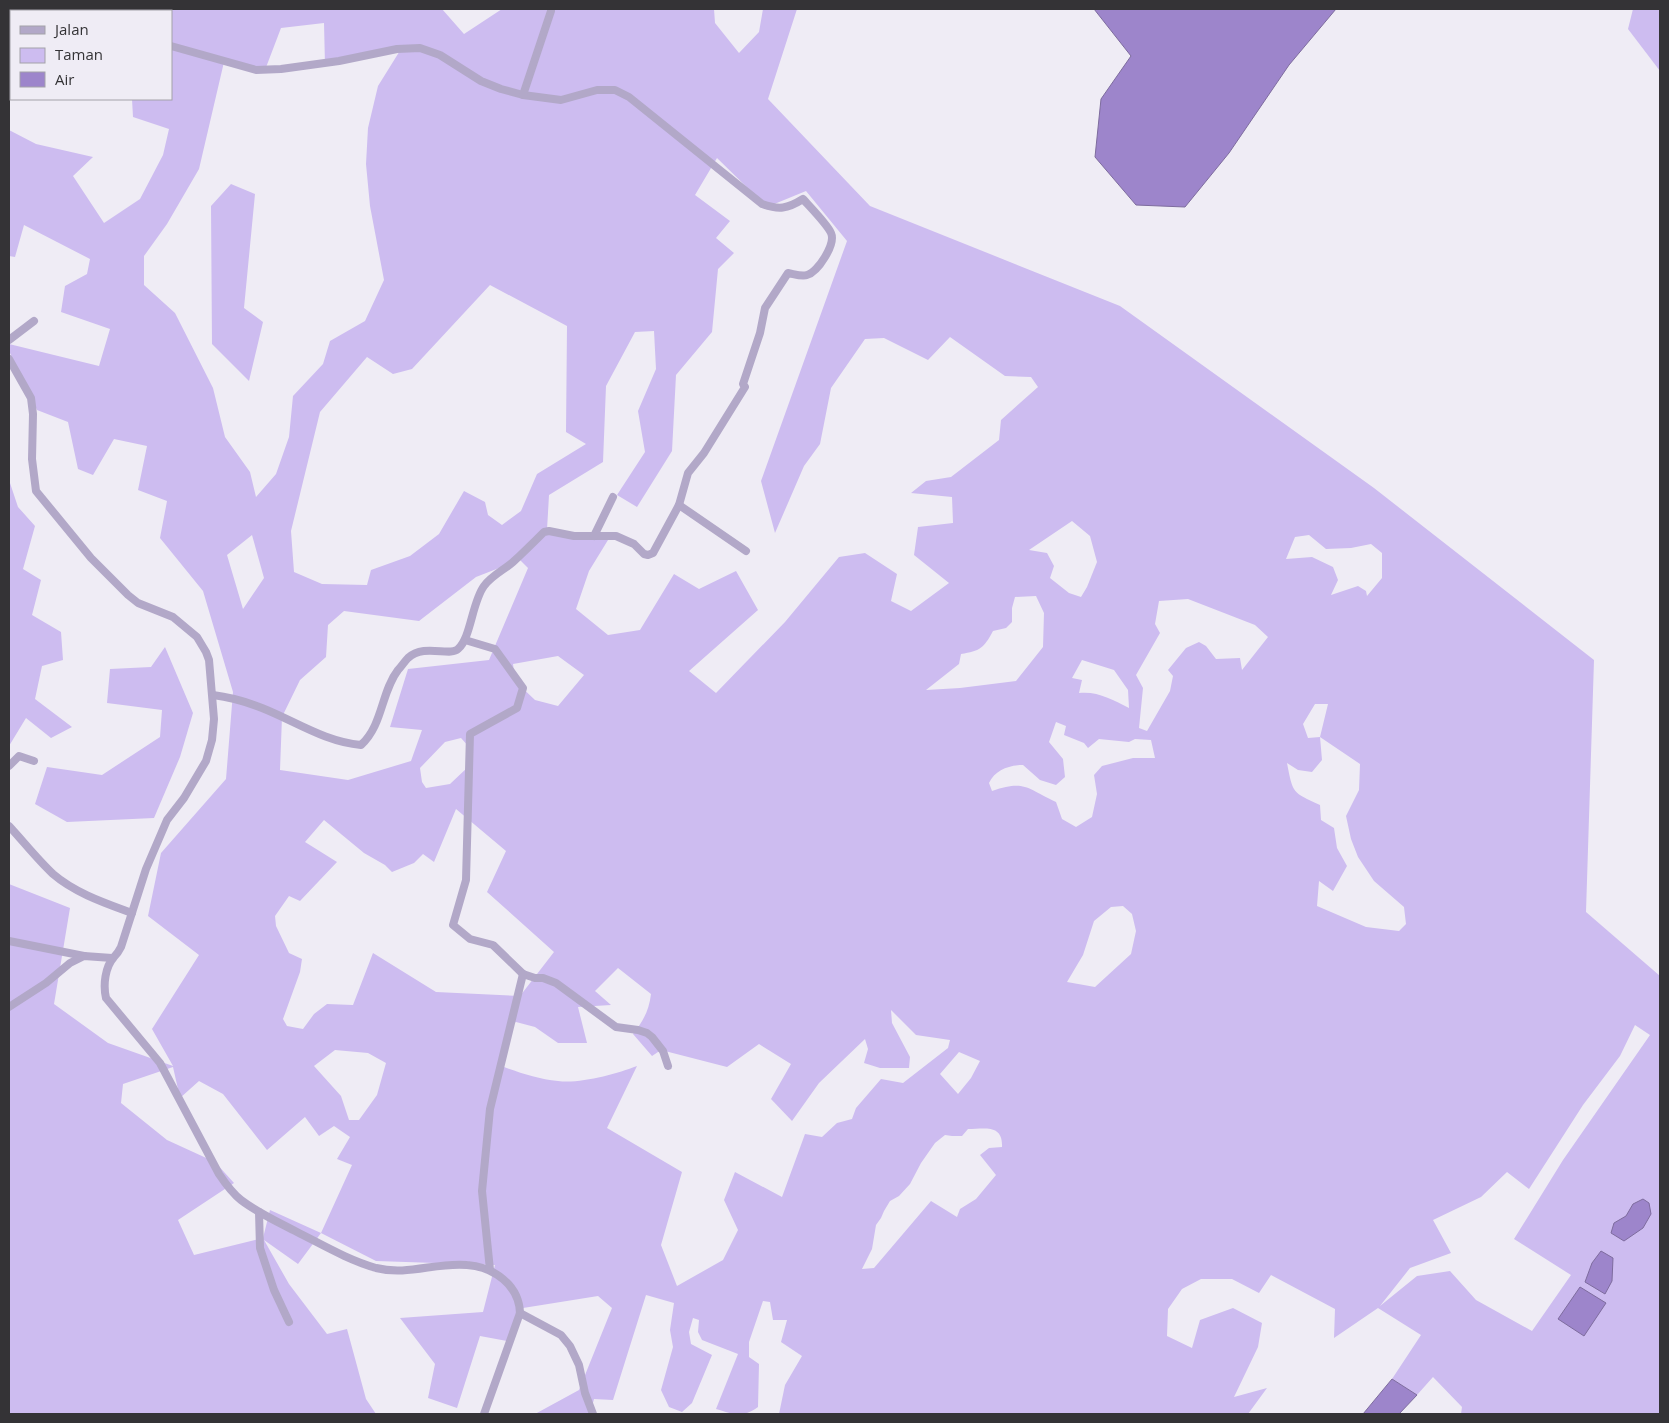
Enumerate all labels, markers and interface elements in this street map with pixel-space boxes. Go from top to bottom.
legend [10,10,172,100]
text: Jalan [53,19,89,39]
text: Taman [55,44,103,64]
text: Air [55,69,74,89]

